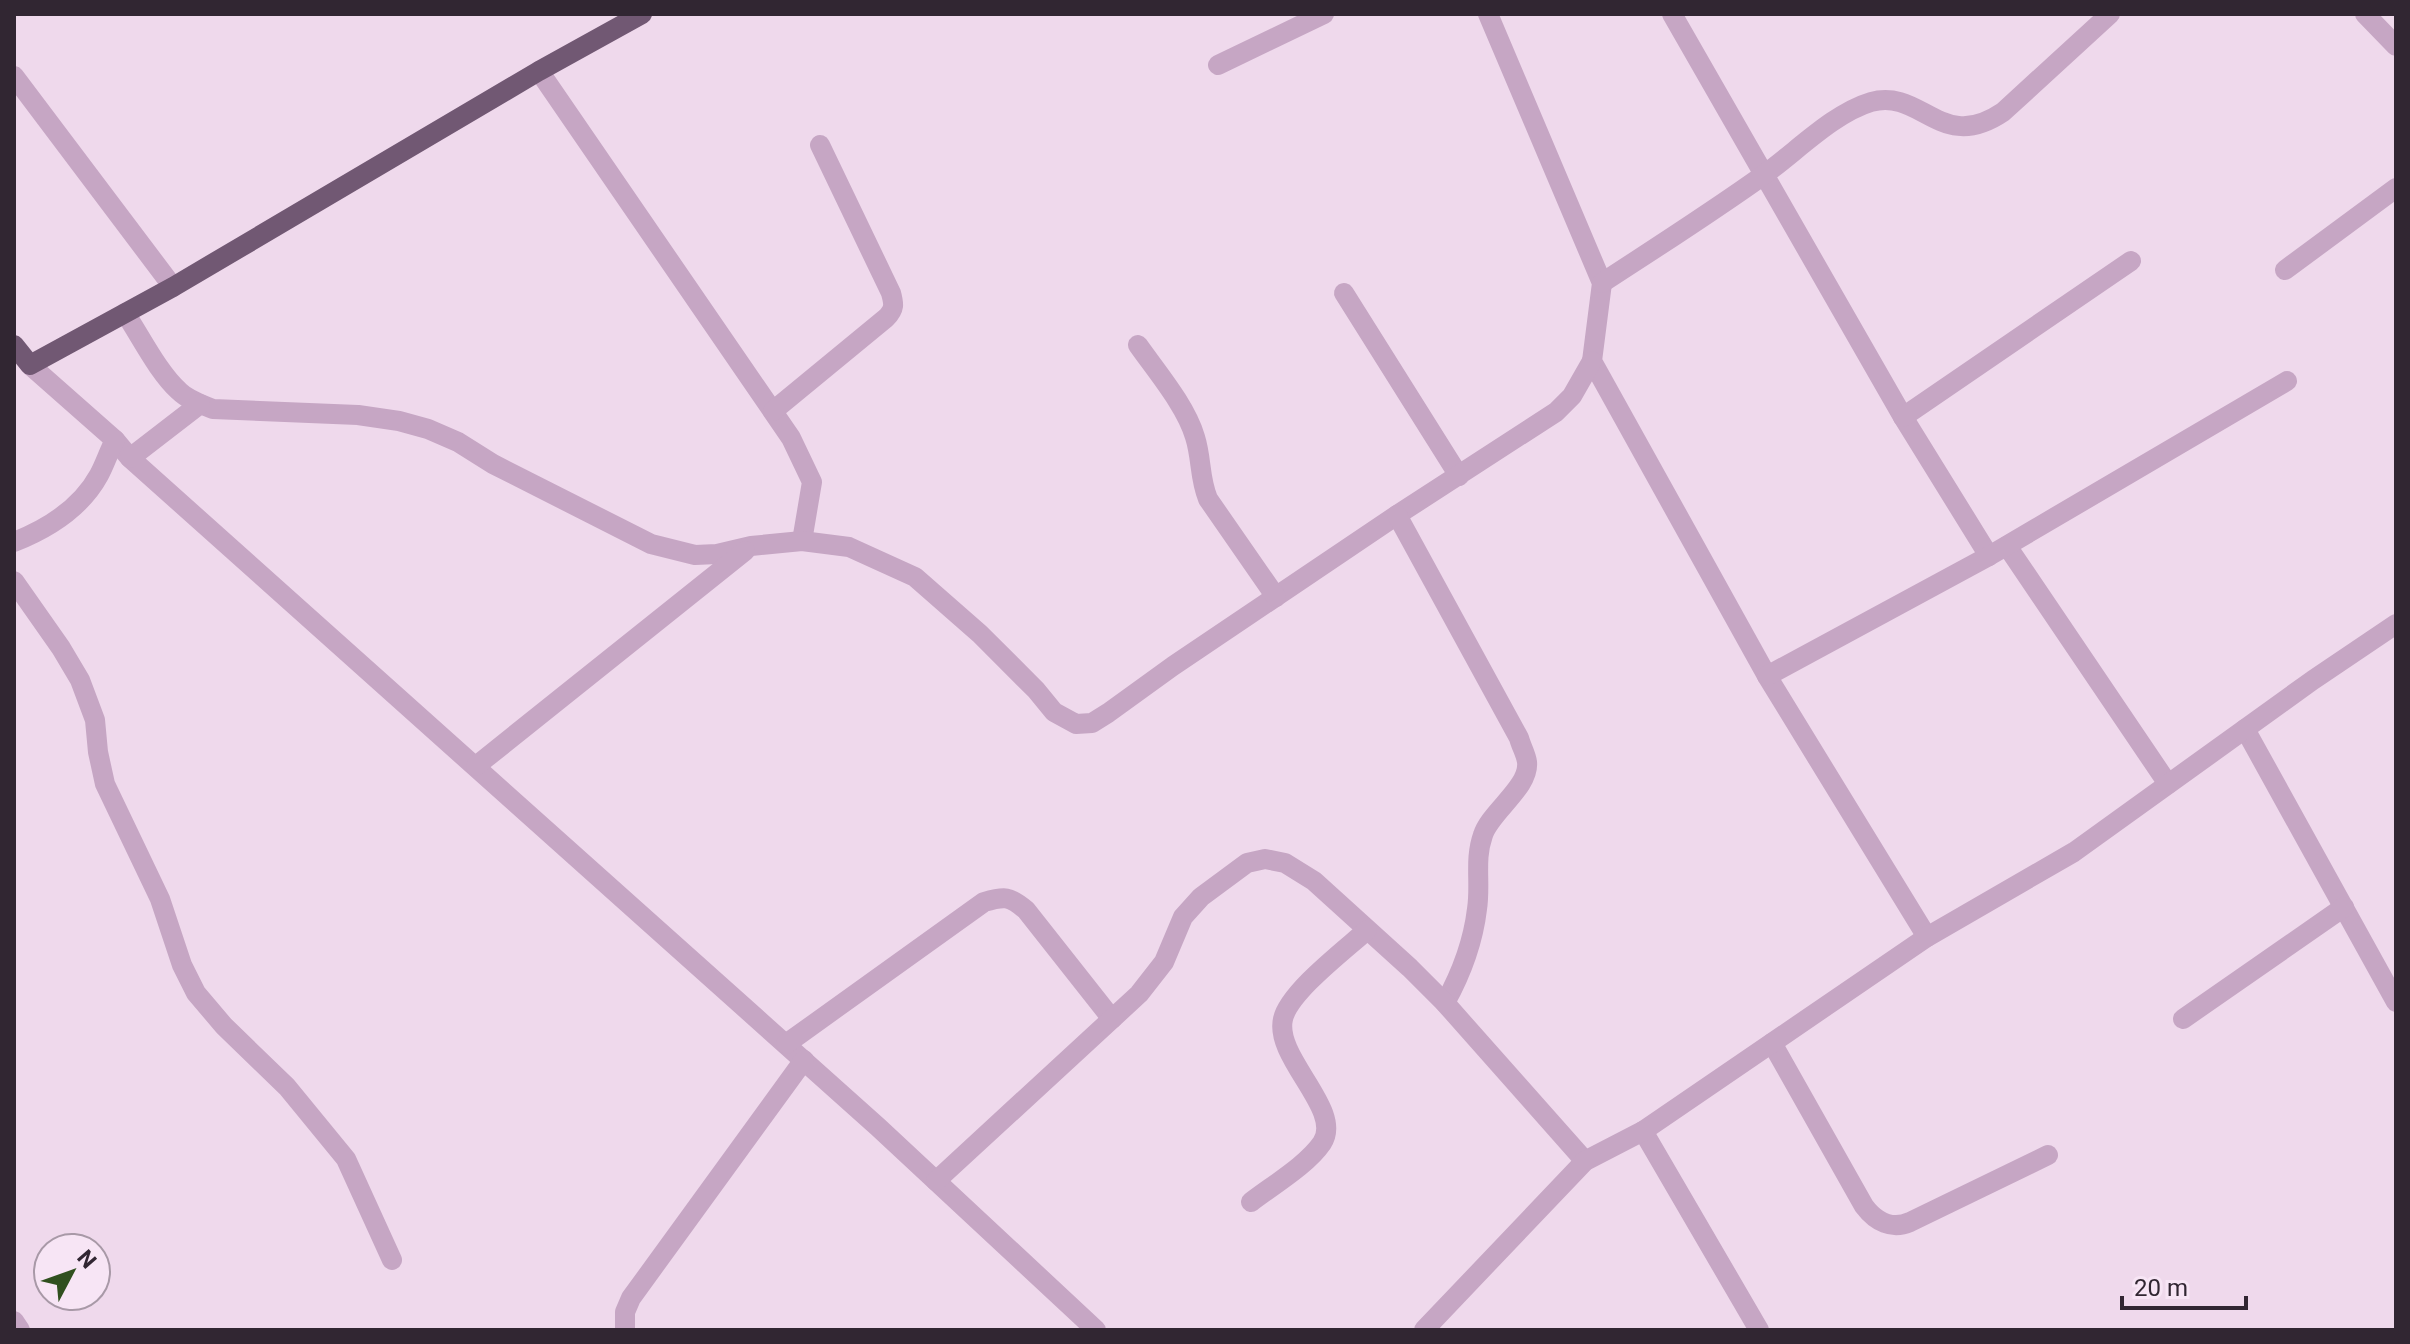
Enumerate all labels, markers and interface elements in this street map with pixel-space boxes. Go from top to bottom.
north arrow [32,1232,112,1312]
text: N [72,1245,101,1273]
scale bar [2122,1260,2246,1310]
text: 20 m [2134,1274,2188,1302]

